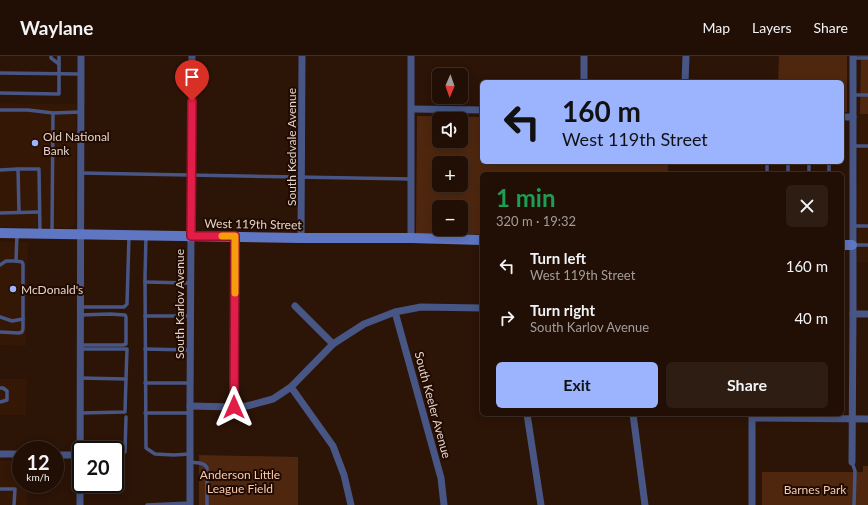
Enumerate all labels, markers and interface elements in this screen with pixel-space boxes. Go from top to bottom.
text: Waylane [20,16,93,39]
text: Map [702,19,730,36]
text: Layers [752,19,792,36]
text: Share [814,19,848,36]
pin [175,60,209,101]
icon: arrive [181,66,203,88]
north arrow [432,68,468,104]
map controls [432,68,468,236]
street label: South Kedvale Avenue [284,88,299,206]
text: 160 m [562,94,641,128]
icon: left [496,96,548,148]
button: sound [432,112,468,148]
text: West 119th Street [562,128,708,150]
place label: Old National Bank [43,129,110,158]
marker: Old National Bank [30,138,40,148]
button: + [432,156,468,192]
text: 1 min [496,183,556,212]
button: close [786,185,828,227]
button: − [432,200,468,236]
text: 320 m · 19:32 [496,213,576,229]
street label: West 119th Street [204,216,302,232]
street label: South Karlov Avenue [172,249,187,359]
text: Turn left [530,249,586,267]
icon: left [496,255,518,277]
text: 160 m [786,257,828,275]
text: West 119th Street [530,267,635,283]
place label: McDonald's [21,282,83,297]
marker: McDonald's [8,284,18,294]
text: Turn right [530,301,595,319]
icon: right [496,307,518,329]
text: 40 m [794,309,828,327]
text: South Karlov Avenue [530,319,649,335]
street label: South Keeler Avenue [412,350,454,460]
button: Exit [496,362,658,408]
button: Share [666,362,828,408]
position arrow [213,386,255,428]
speed limit sign: 20 [72,441,124,493]
text: 12 [26,450,50,474]
park label: Anderson Little League Field [200,467,280,496]
text: km/h [26,471,50,483]
park label: Barnes Park [784,482,847,497]

